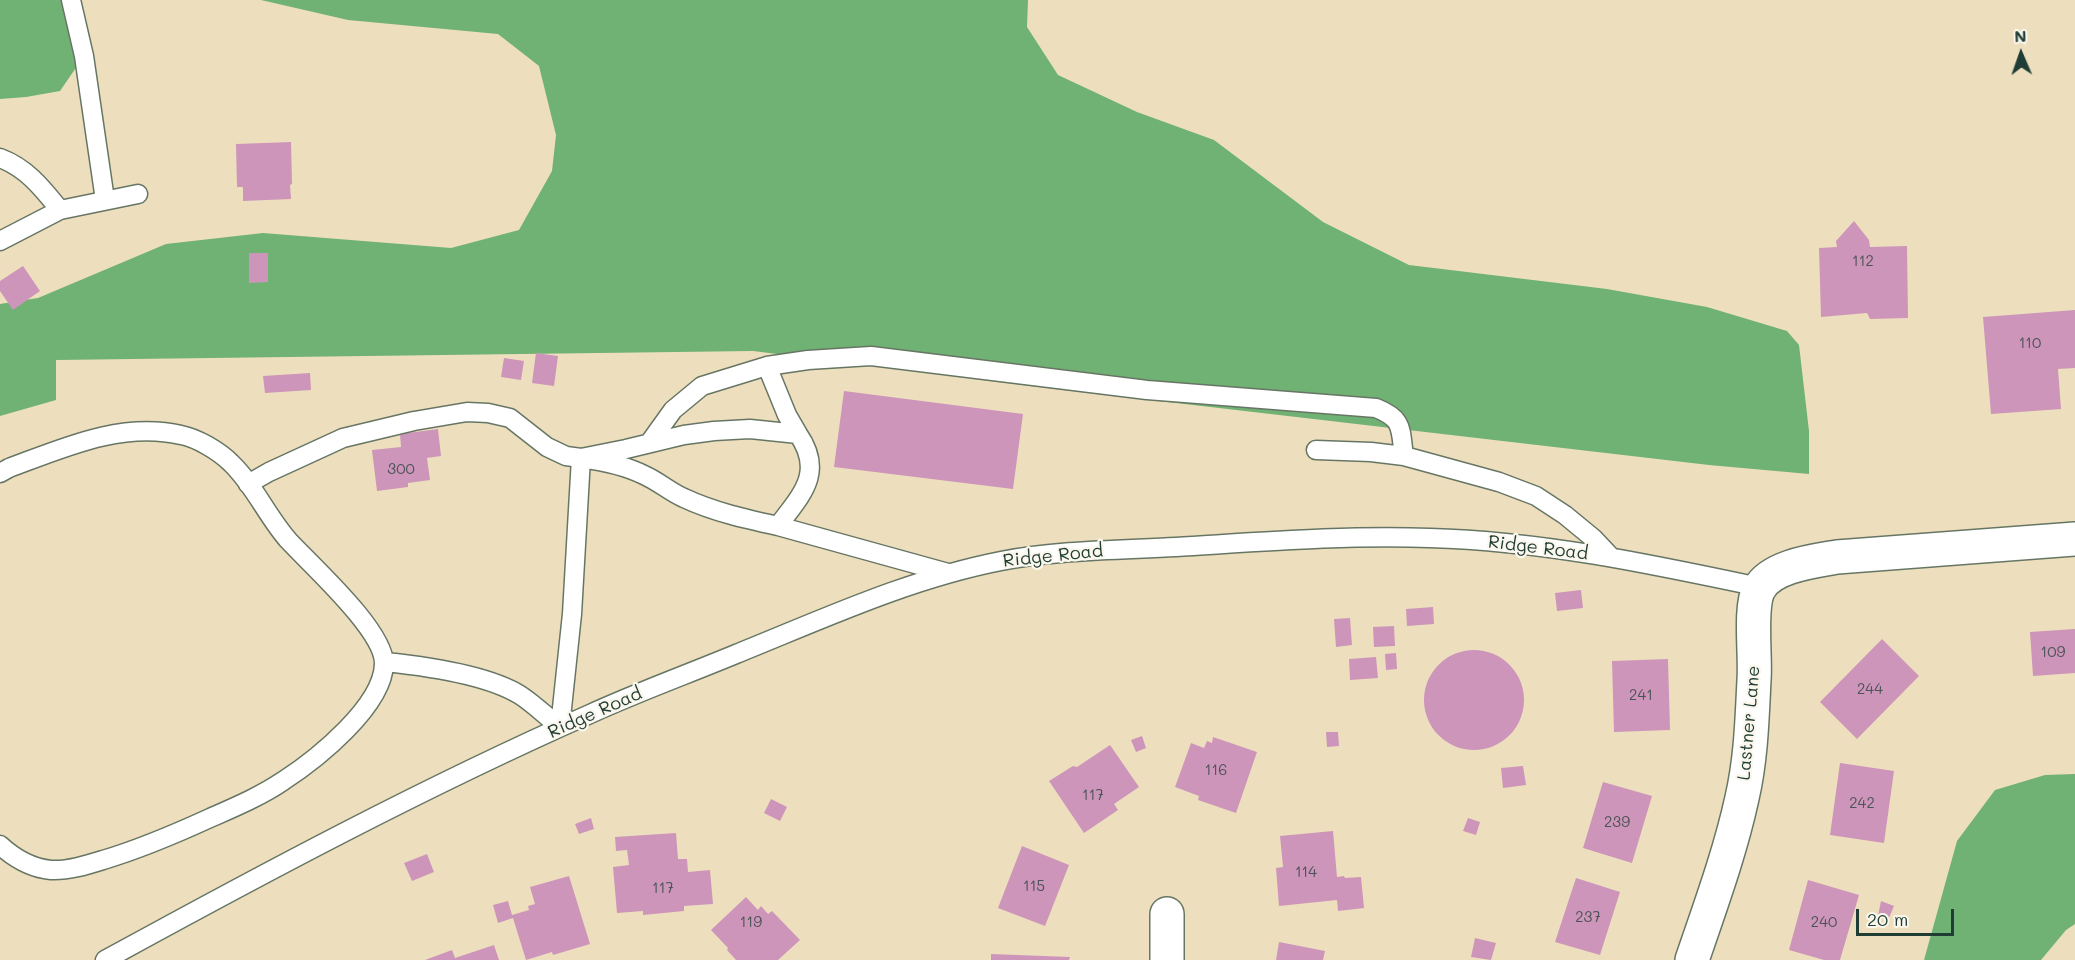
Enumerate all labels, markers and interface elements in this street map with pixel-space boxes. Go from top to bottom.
north arrow [1991,24,2051,84]
text: N [2014,25,2027,46]
house number: 112 [1852,252,1874,270]
house number: 110 [2019,334,2041,352]
house number: 300 [387,460,415,478]
street label: Ridge Road [1487,531,1589,565]
street label: Ridge Road [1002,540,1104,572]
house number: 109 [2041,643,2065,661]
street label: Lastner Lane [1733,665,1765,781]
house number: 244 [1857,680,1883,698]
street label: Ridge Road [545,683,645,743]
house number: 241 [1629,686,1653,704]
house number: 116 [1205,761,1227,779]
house number: 117 [1082,786,1104,804]
house number: 242 [1849,794,1875,812]
house number: 239 [1604,813,1630,831]
house number: 114 [1295,863,1317,881]
house number: 115 [1023,877,1045,895]
house number: 117 [652,879,674,897]
scale bar [1859,897,1956,935]
text: 20 m [1867,907,1908,931]
house number: 237 [1575,908,1601,926]
house number: 119 [740,913,762,931]
house number: 240 [1811,913,1837,931]

